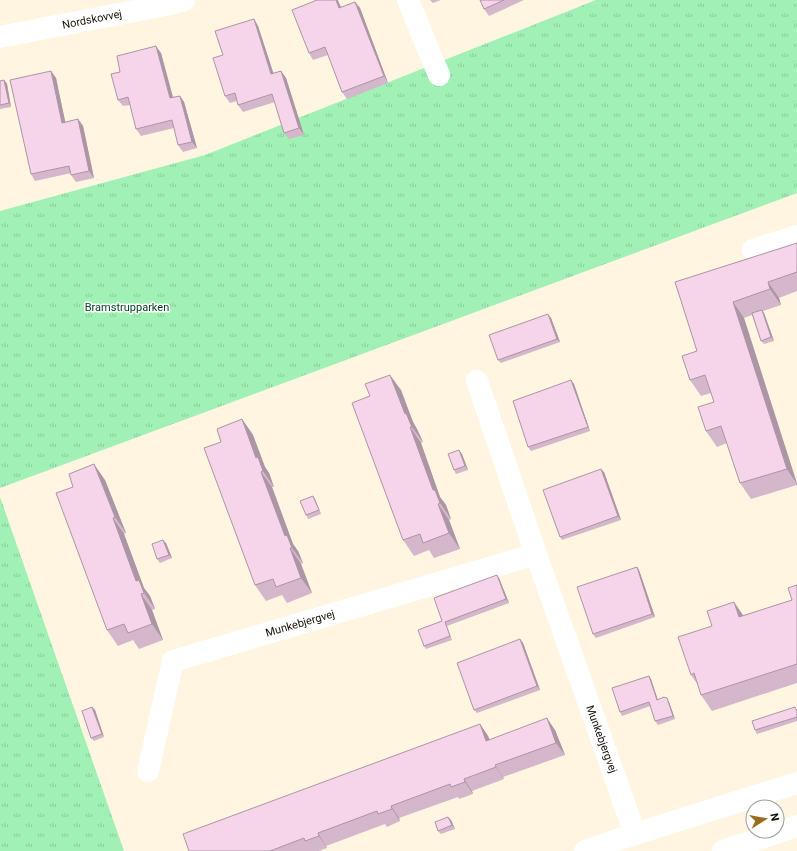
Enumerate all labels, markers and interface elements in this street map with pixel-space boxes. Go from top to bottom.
street label: Nordskovvej [61,7,123,32]
park label: Bramstrupparken [85,301,169,314]
street label: Munkebjergvej [264,607,336,640]
street label: Munkebjergvej [583,703,620,775]
north arrow [745,799,785,839]
text: N [767,812,781,822]

